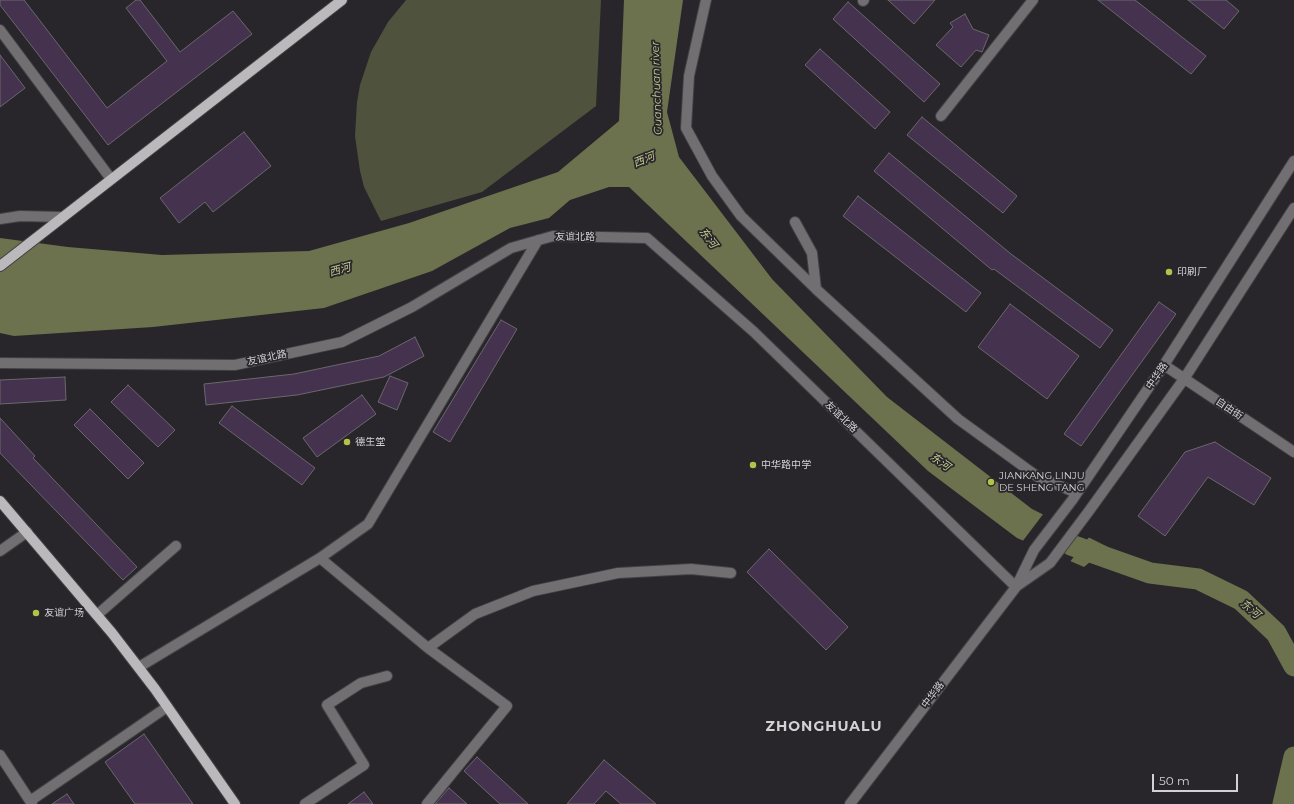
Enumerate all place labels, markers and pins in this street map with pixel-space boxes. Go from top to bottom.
place label: 印刷厂 [1177,266,1207,278]
marker: 印刷厂 [1164,267,1174,277]
place label: 德生堂 [355,436,385,448]
marker: 德生堂 [342,437,352,447]
place label: 中华路中学 [761,459,811,471]
marker: 中华路中学 [748,460,758,470]
place label: JIANKANG LINJU DE SHENG TANG [999,470,1085,494]
marker: JIANKANG LINJU DE SHENG TANG [986,477,996,487]
place label: 友谊广场 [44,607,84,619]
marker: 友谊广场 [31,608,41,618]

